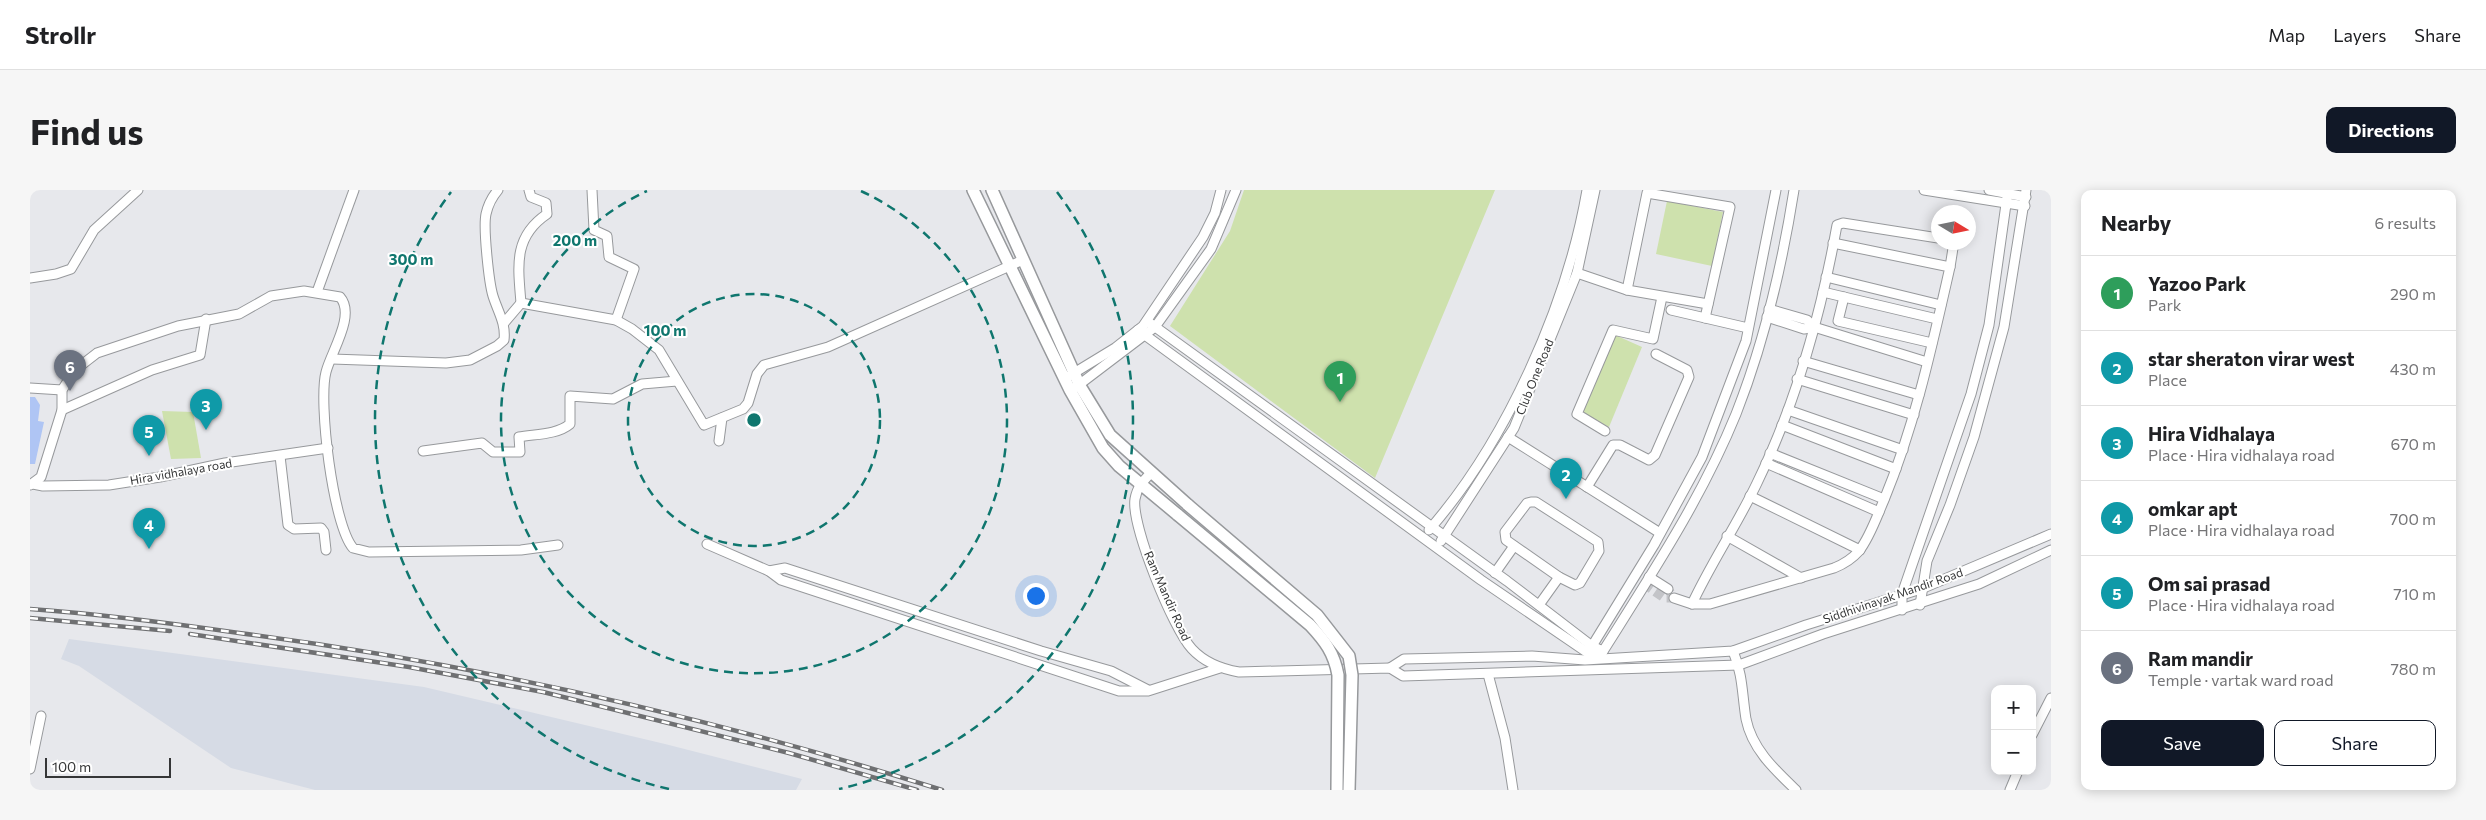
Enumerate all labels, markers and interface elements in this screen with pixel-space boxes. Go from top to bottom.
text: Strollr [25,20,96,49]
text: Map [2268,24,2305,46]
text: Layers [2333,24,2386,46]
text: Share [2414,24,2461,46]
button: Directions [2326,107,2456,153]
text: Find us [30,109,144,152]
north arrow [1931,205,1976,250]
text: Nearby [2101,210,2171,235]
text: 6 results [2375,213,2436,232]
text: 200 m [553,231,597,249]
text: 300 m [389,250,433,268]
text: Yazoo Park [2148,272,2246,295]
text: 1 [2113,284,2121,303]
text: 290 m [2390,284,2436,303]
text: Park [2148,295,2181,314]
text: 100 m [644,321,686,339]
street label: Club One Road [1512,337,1556,417]
text: star sheraton virar west [2148,347,2355,370]
pin: 6 [54,350,86,391]
text: 2 [2112,359,2122,378]
text: 430 m [2390,359,2436,378]
pin: 1 [1324,361,1356,402]
text: Place [2148,370,2187,389]
pin: 3 [190,389,222,430]
centre of rings [745,411,763,429]
pin: 5 [133,415,165,456]
text: Hira Vidhalaya [2148,422,2275,445]
text: 3 [2112,434,2122,453]
text: 670 m [2390,434,2436,453]
text: Place · Hira vidhalaya road [2148,445,2335,464]
street label: Hira vidhalaya road [129,455,233,487]
pin: 2 [1550,458,1582,499]
text: omkar apt [2148,497,2238,520]
pin: 4 [133,508,165,549]
text: 4 [2112,509,2122,528]
text: 700 m [2390,509,2436,528]
text: Place · Hira vidhalaya road [2148,520,2335,539]
street label: Ram Mandir Road [1142,549,1194,643]
street label: Siddhivinayak Mandir Road [1821,564,1965,626]
text: Om sai prasad [2148,572,2270,595]
your location [1023,583,1049,609]
text: 5 [2112,584,2122,603]
text: 710 m [2393,584,2436,603]
text: Place · Hira vidhalaya road [2148,595,2335,614]
text: Ram mandir [2148,647,2253,670]
text: 6 [2112,659,2122,678]
text: 780 m [2390,659,2436,678]
text: Temple · vartak ward road [2148,670,2333,689]
map controls [1991,685,2036,775]
button: + [1991,685,2036,730]
button: Save [2101,720,2264,766]
button: Share [2274,720,2436,766]
button: − [1991,730,2036,775]
scale bar [45,755,171,778]
text: 100 m [52,758,91,775]

